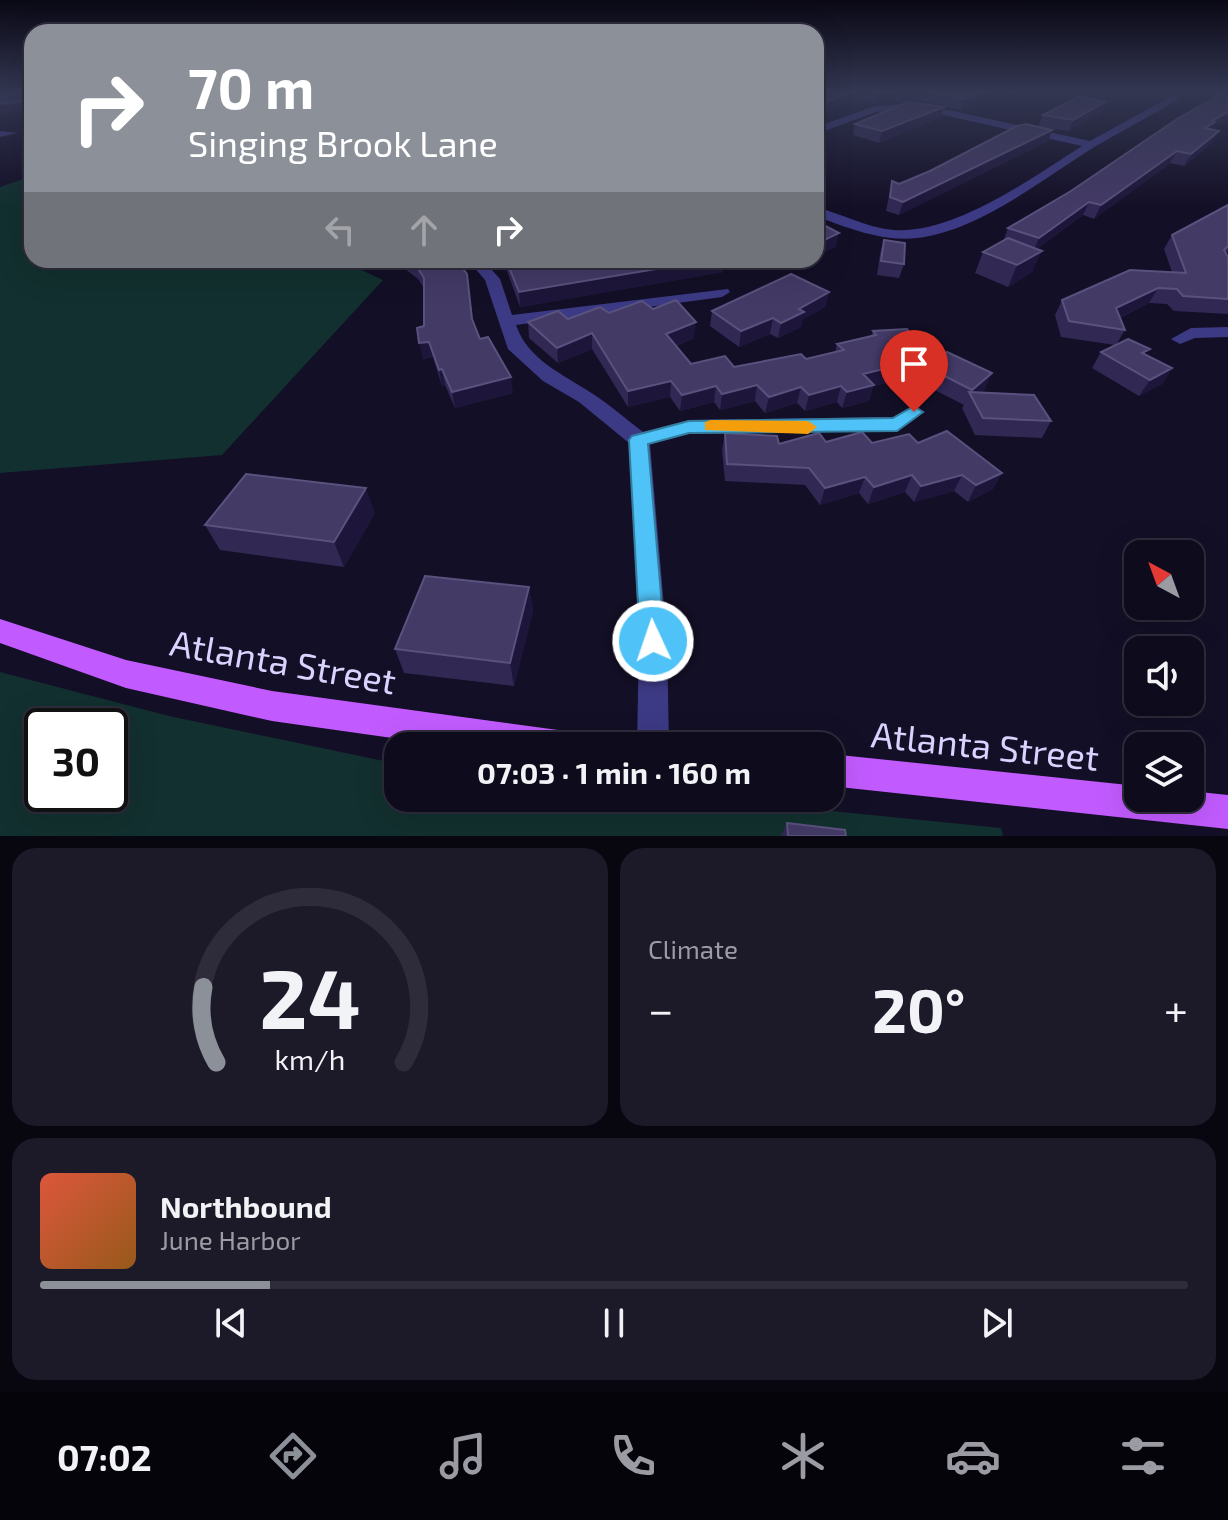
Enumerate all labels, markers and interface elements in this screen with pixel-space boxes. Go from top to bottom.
text: 70 m [188,53,314,120]
icon: right [56,56,160,160]
text: Singing Brook Lane [188,121,498,164]
icon: left [318,208,362,252]
icon: ahead [402,208,446,252]
icon: right [486,208,530,252]
pin [880,330,948,412]
icon: arrive [892,342,936,386]
north arrow [1124,540,1204,620]
map controls [1124,540,1204,812]
position arrow [611,599,695,683]
street label: Atlanta Street [167,619,400,702]
button: sound [1124,636,1204,716]
speed limit sign: 30 [24,708,128,812]
street label: Atlanta Street [869,711,1101,778]
button: layers [1124,732,1204,812]
text: 07:03 · 1 min · 160 m [477,754,751,790]
text: Climate [648,933,738,964]
text: 24 [259,946,361,1046]
text: 20° [872,973,965,1045]
text: − [648,982,674,1035]
text: + [1164,982,1188,1035]
text: km/h [275,1041,345,1076]
text: Northbound [160,1188,332,1224]
text: June Harbor [160,1224,301,1255]
icon: previous [209,1301,253,1345]
icon: pause [592,1301,636,1345]
icon: next [975,1301,1019,1345]
icon: directions [265,1428,321,1484]
icon: music [435,1428,491,1484]
icon: phone [605,1428,661,1484]
icon: climate [775,1428,831,1484]
icon: car [945,1428,1001,1484]
icon: filters [1115,1428,1171,1484]
text: 07:02 [57,1435,152,1478]

